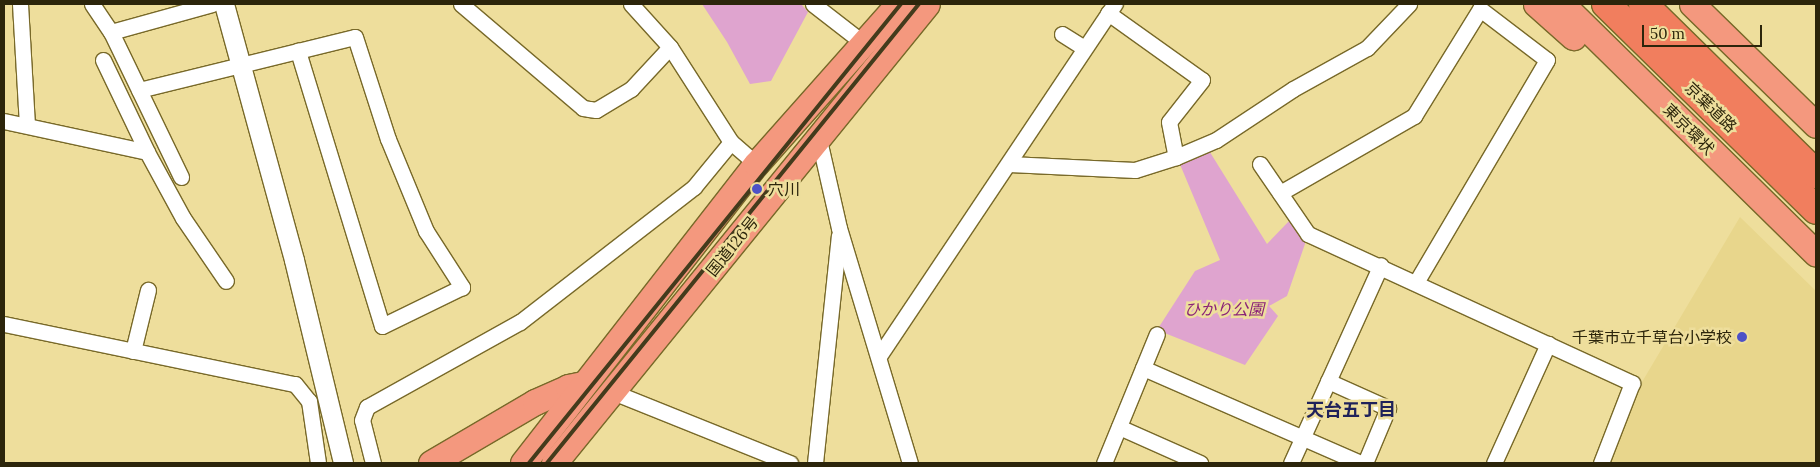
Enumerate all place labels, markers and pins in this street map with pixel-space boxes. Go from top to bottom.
place label: 穴川 [768,179,800,199]
marker: 穴川 [750,182,764,196]
place label: 千葉市立千草台小学校 [1572,327,1732,347]
marker: 千葉市立千草台小学校 [1736,331,1748,343]

